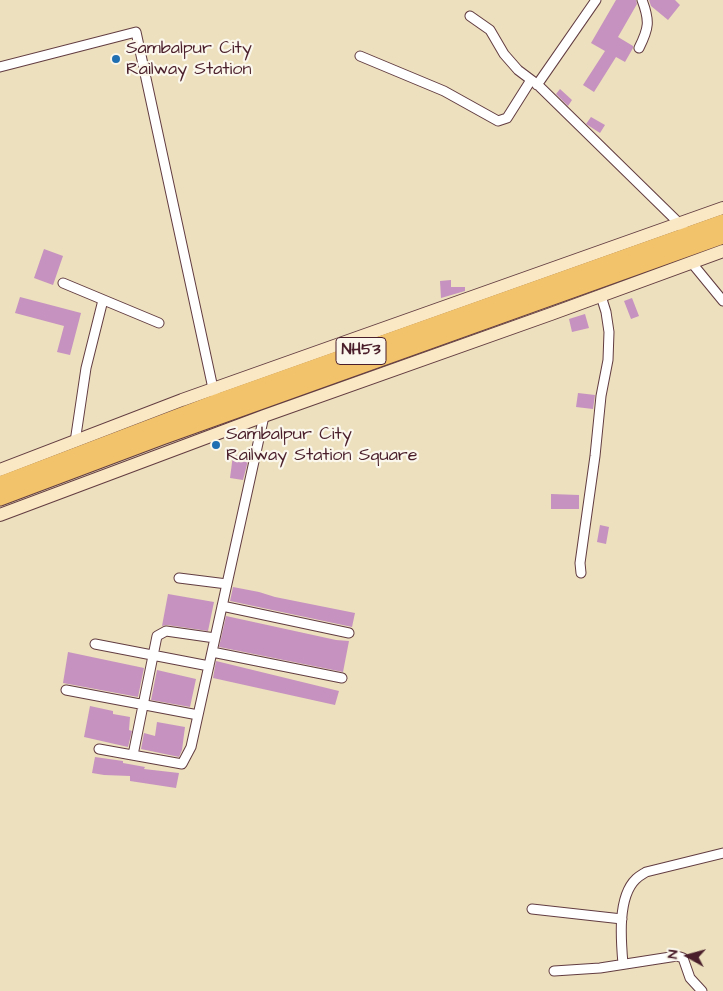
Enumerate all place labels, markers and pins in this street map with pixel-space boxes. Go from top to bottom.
place label: Sambalpur City Railway Station [126,38,252,80]
marker: Sambalpur City Railway Station [110,53,122,65]
place label: Sambalpur City Railway Station Square [226,424,417,466]
marker: Sambalpur City Railway Station Square [210,439,222,451]

